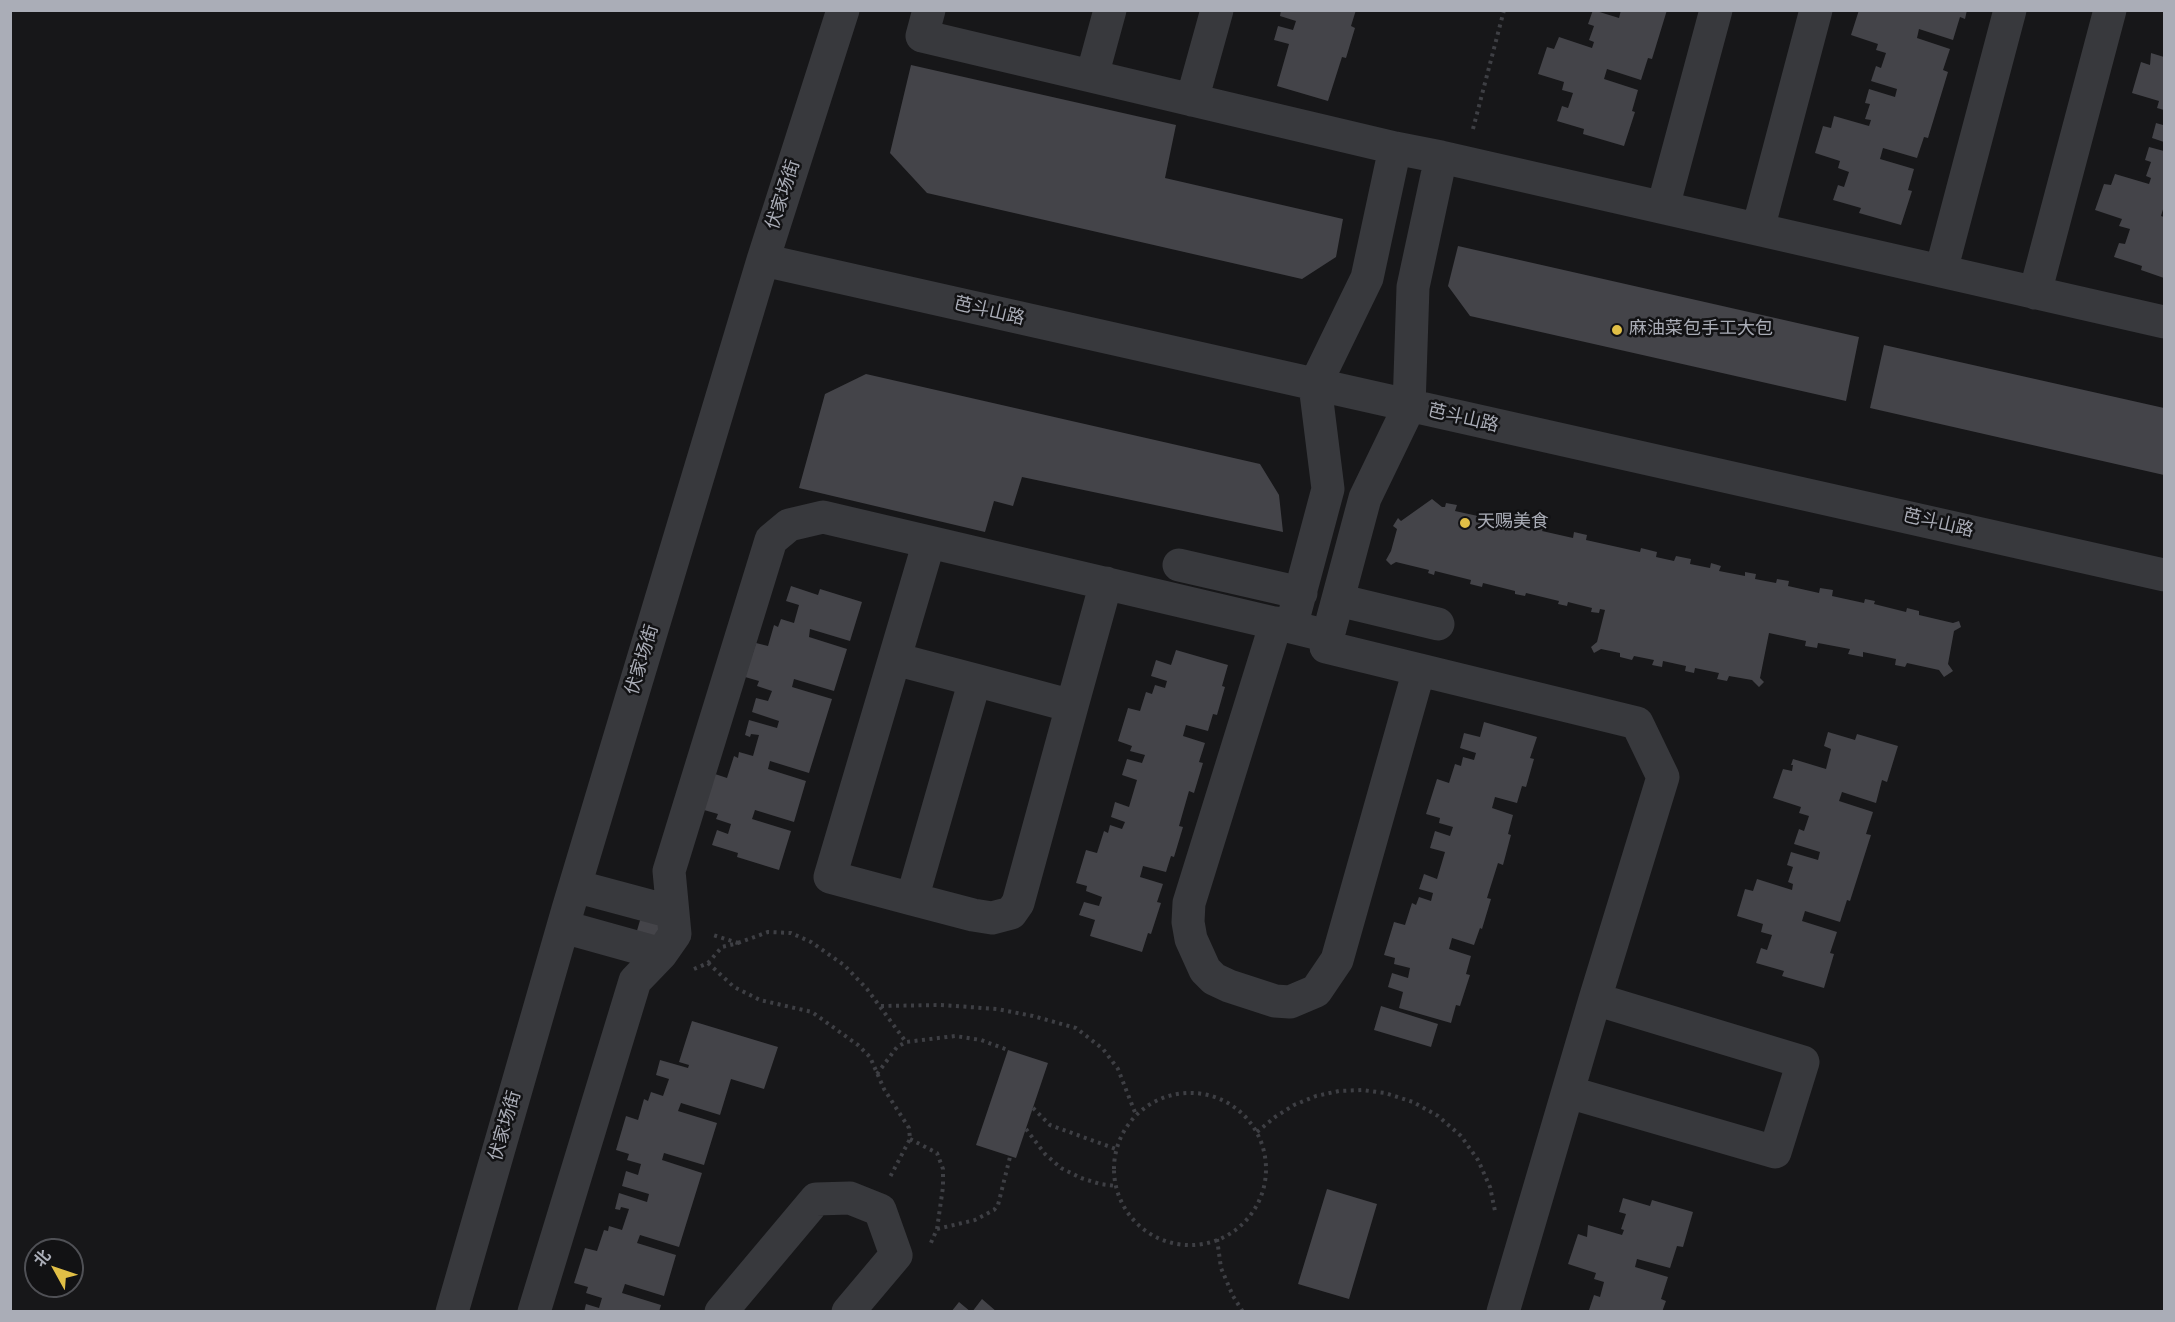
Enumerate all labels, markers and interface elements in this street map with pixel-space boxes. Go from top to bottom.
street label: 伏家场街 [763,157,805,233]
street label: 芭斗山路 [951,293,1027,331]
place label: 麻油菜包手工大包 [1629,319,1773,341]
marker: 麻油菜包手工大包 [1610,323,1624,337]
street label: 芭斗山路 [1425,400,1501,438]
street label: 芭斗山路 [1900,505,1976,543]
place label: 天赐美食 [1477,512,1549,534]
marker: 天赐美食 [1458,516,1472,530]
street label: 伏家场街 [622,622,664,698]
street label: 伏家场街 [486,1088,526,1164]
north arrow [24,1238,84,1298]
text: 北 [27,1244,56,1272]

